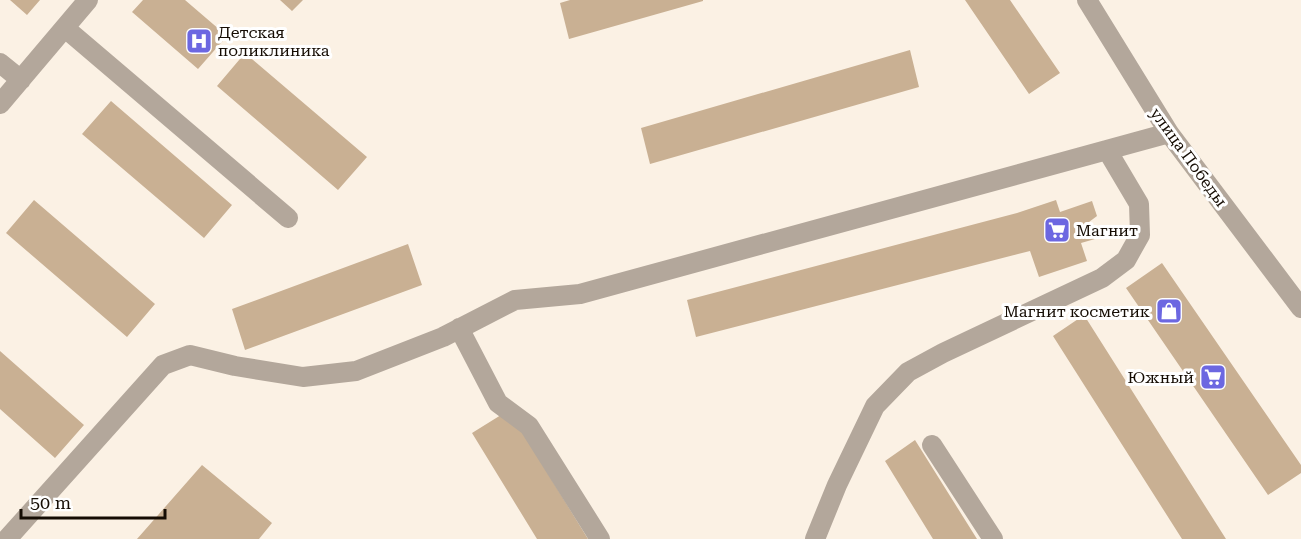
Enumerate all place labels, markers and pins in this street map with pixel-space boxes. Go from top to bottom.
place label: Детская поликлиника [218,23,330,60]
hospital icon: Детская поликлиника [184,26,214,56]
supermarket icon: Магнит [1042,215,1072,245]
place label: Магнит [1076,221,1138,240]
shop icon: Магнит косметик [1154,296,1184,326]
place label: Магнит косметик [1004,302,1150,321]
supermarket icon: Южный [1198,362,1228,392]
place label: Южный [1127,368,1194,387]

